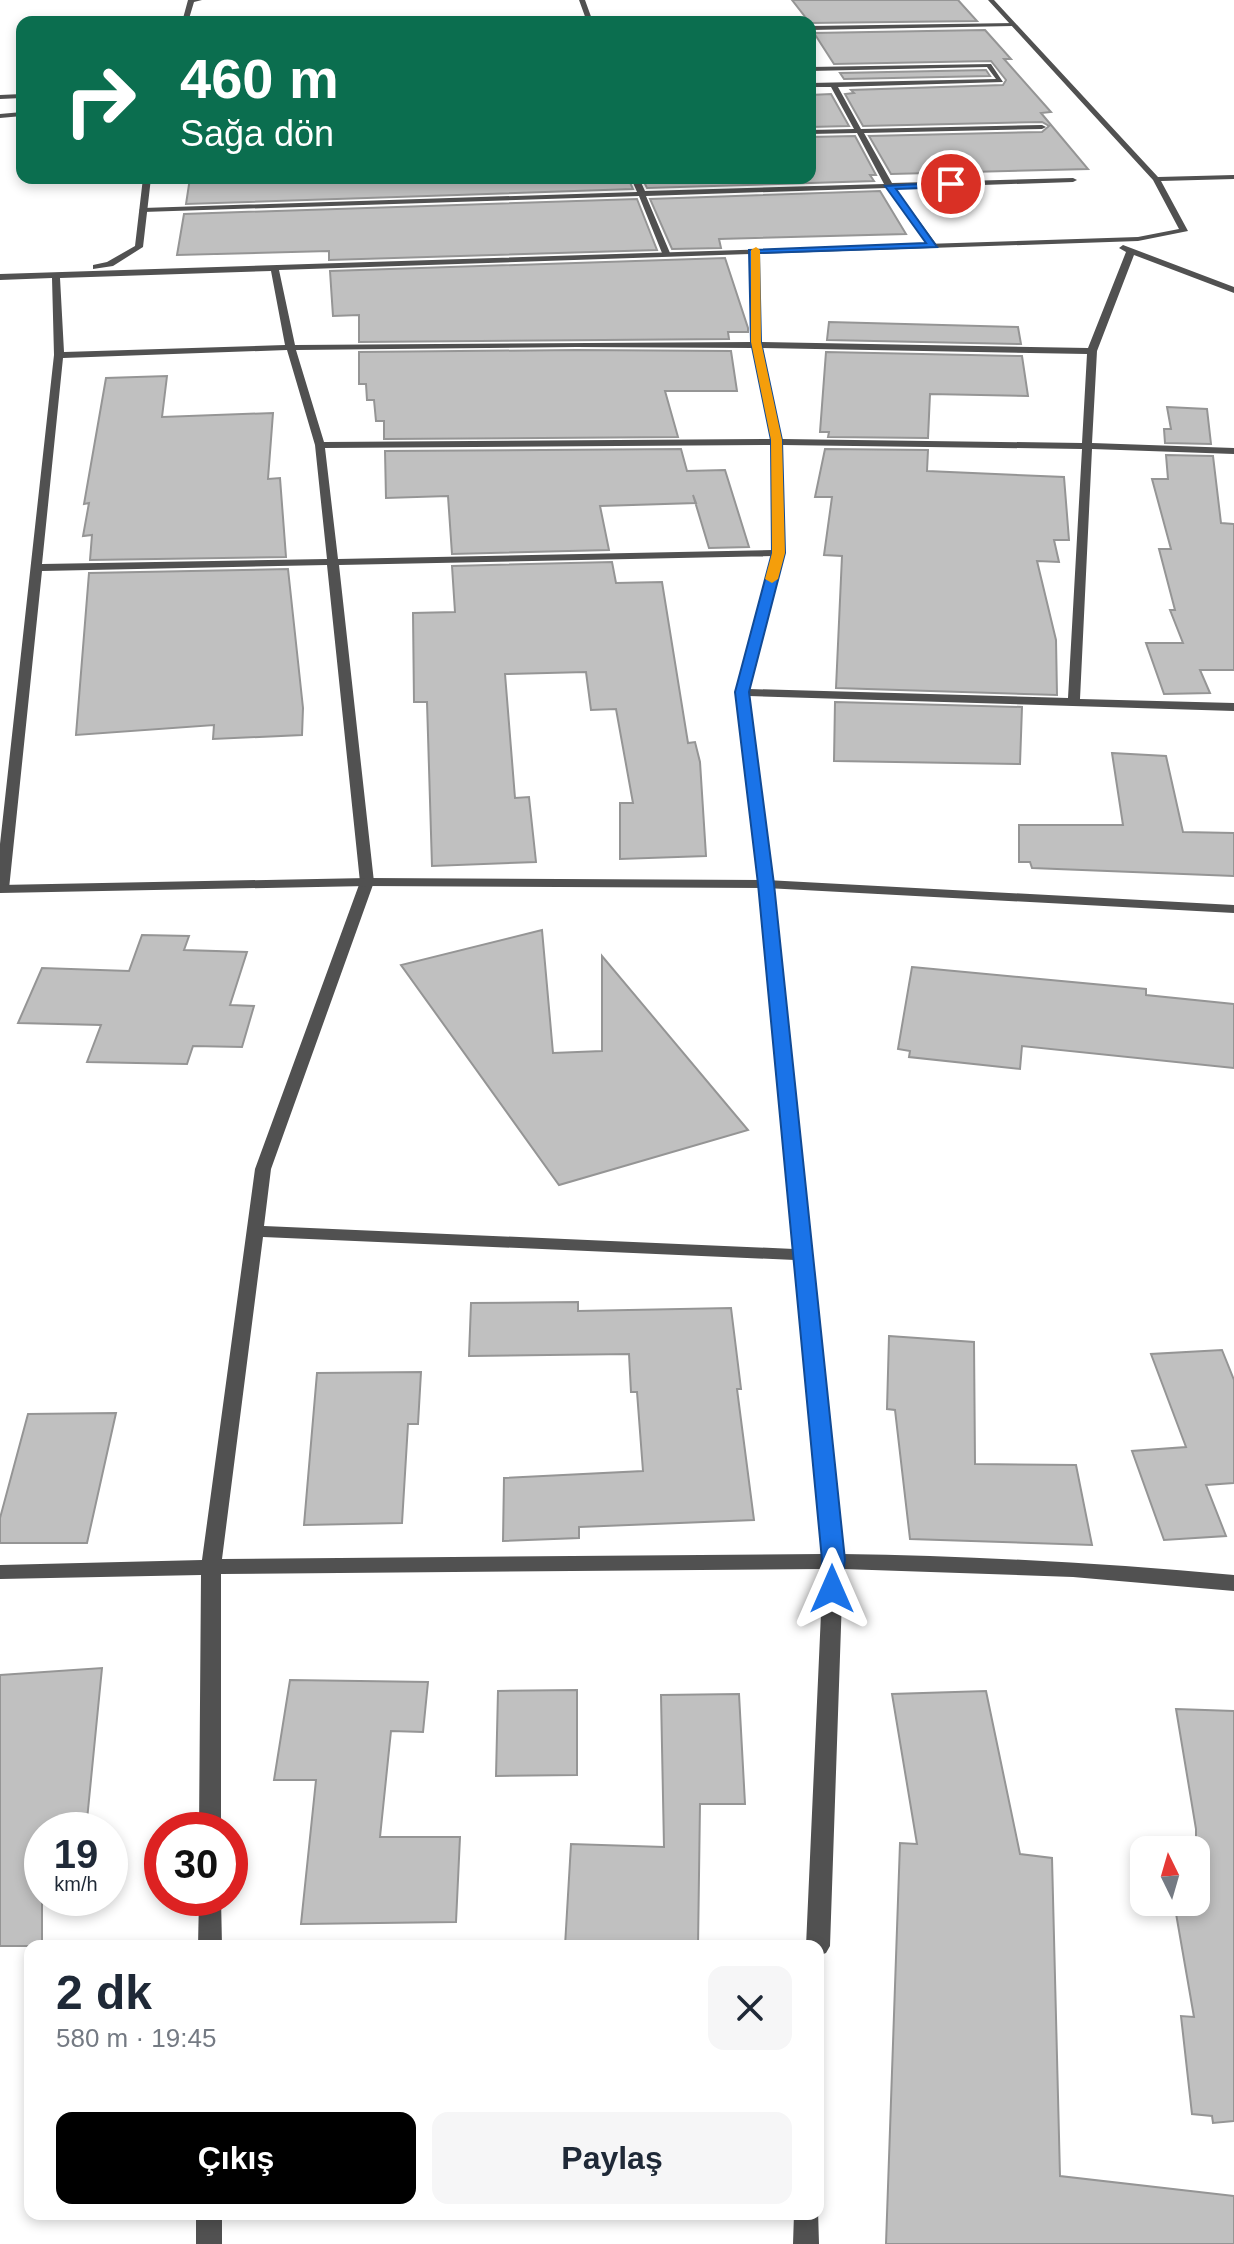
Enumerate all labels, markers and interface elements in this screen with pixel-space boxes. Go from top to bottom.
text: 460 m [180,47,339,110]
icon: right [48,48,152,152]
text: Sağa dön [180,113,334,154]
pin [917,150,985,218]
icon: arrive [929,162,973,206]
position arrow [790,1547,874,1631]
speed limit sign: 30 [144,1812,248,1916]
text: 19 [54,1832,98,1876]
north arrow [1130,1836,1210,1916]
map controls [1130,1836,1210,1916]
text: km/h [54,1873,98,1895]
text: 2 dk [56,1966,152,2019]
button: close [708,1966,792,2050]
text: 580 m · 19:45 [56,2023,216,2053]
button: Çıkış [56,2112,416,2204]
button: Paylaş [432,2112,792,2204]

